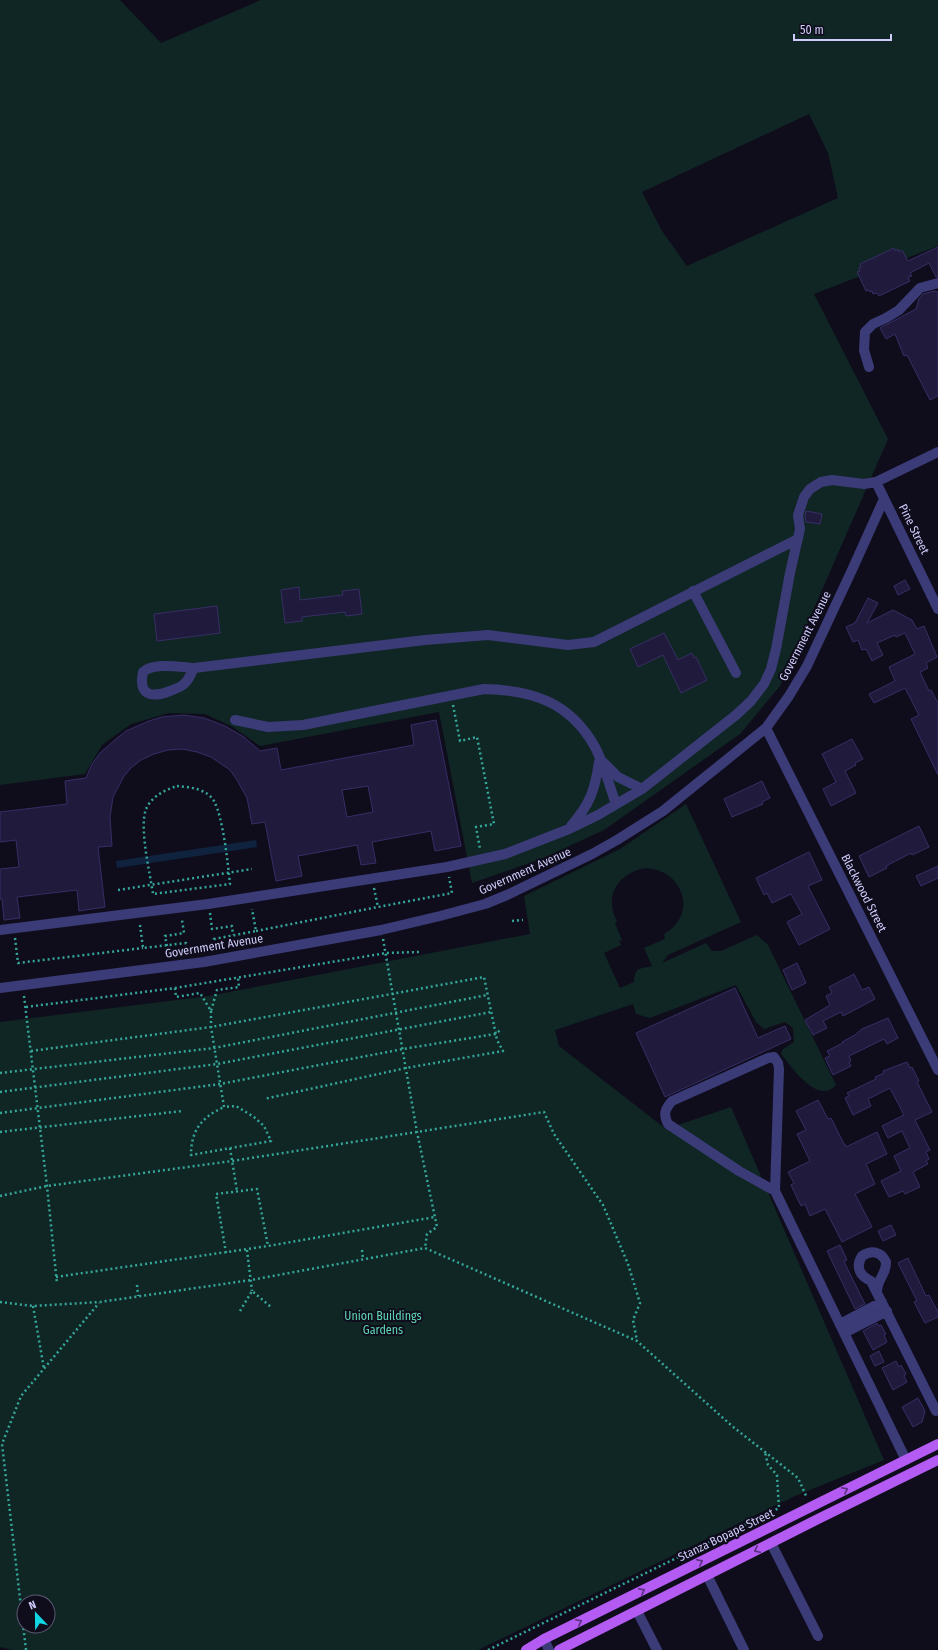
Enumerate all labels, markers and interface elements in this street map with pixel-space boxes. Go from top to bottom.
scale bar [794,16,891,42]
text: 50 m [800,23,824,37]
street label: Pine Street [896,502,932,556]
street label: Government Avenue [776,589,834,683]
street label: Government Avenue [477,844,573,898]
street label: Blackwood Street [838,852,890,934]
street label: Government Avenue [164,931,264,961]
park label: Union Buildings Gardens [344,1309,422,1337]
one-way arrow [841,1487,849,1495]
street label: Stanza Bopape Street [676,1506,776,1564]
one-way arrow [754,1545,761,1553]
one-way arrow [696,1559,704,1567]
one-way arrow [638,1588,645,1596]
north arrow [16,1594,56,1634]
text: N [27,1598,38,1612]
one-way arrow [575,1619,582,1627]

